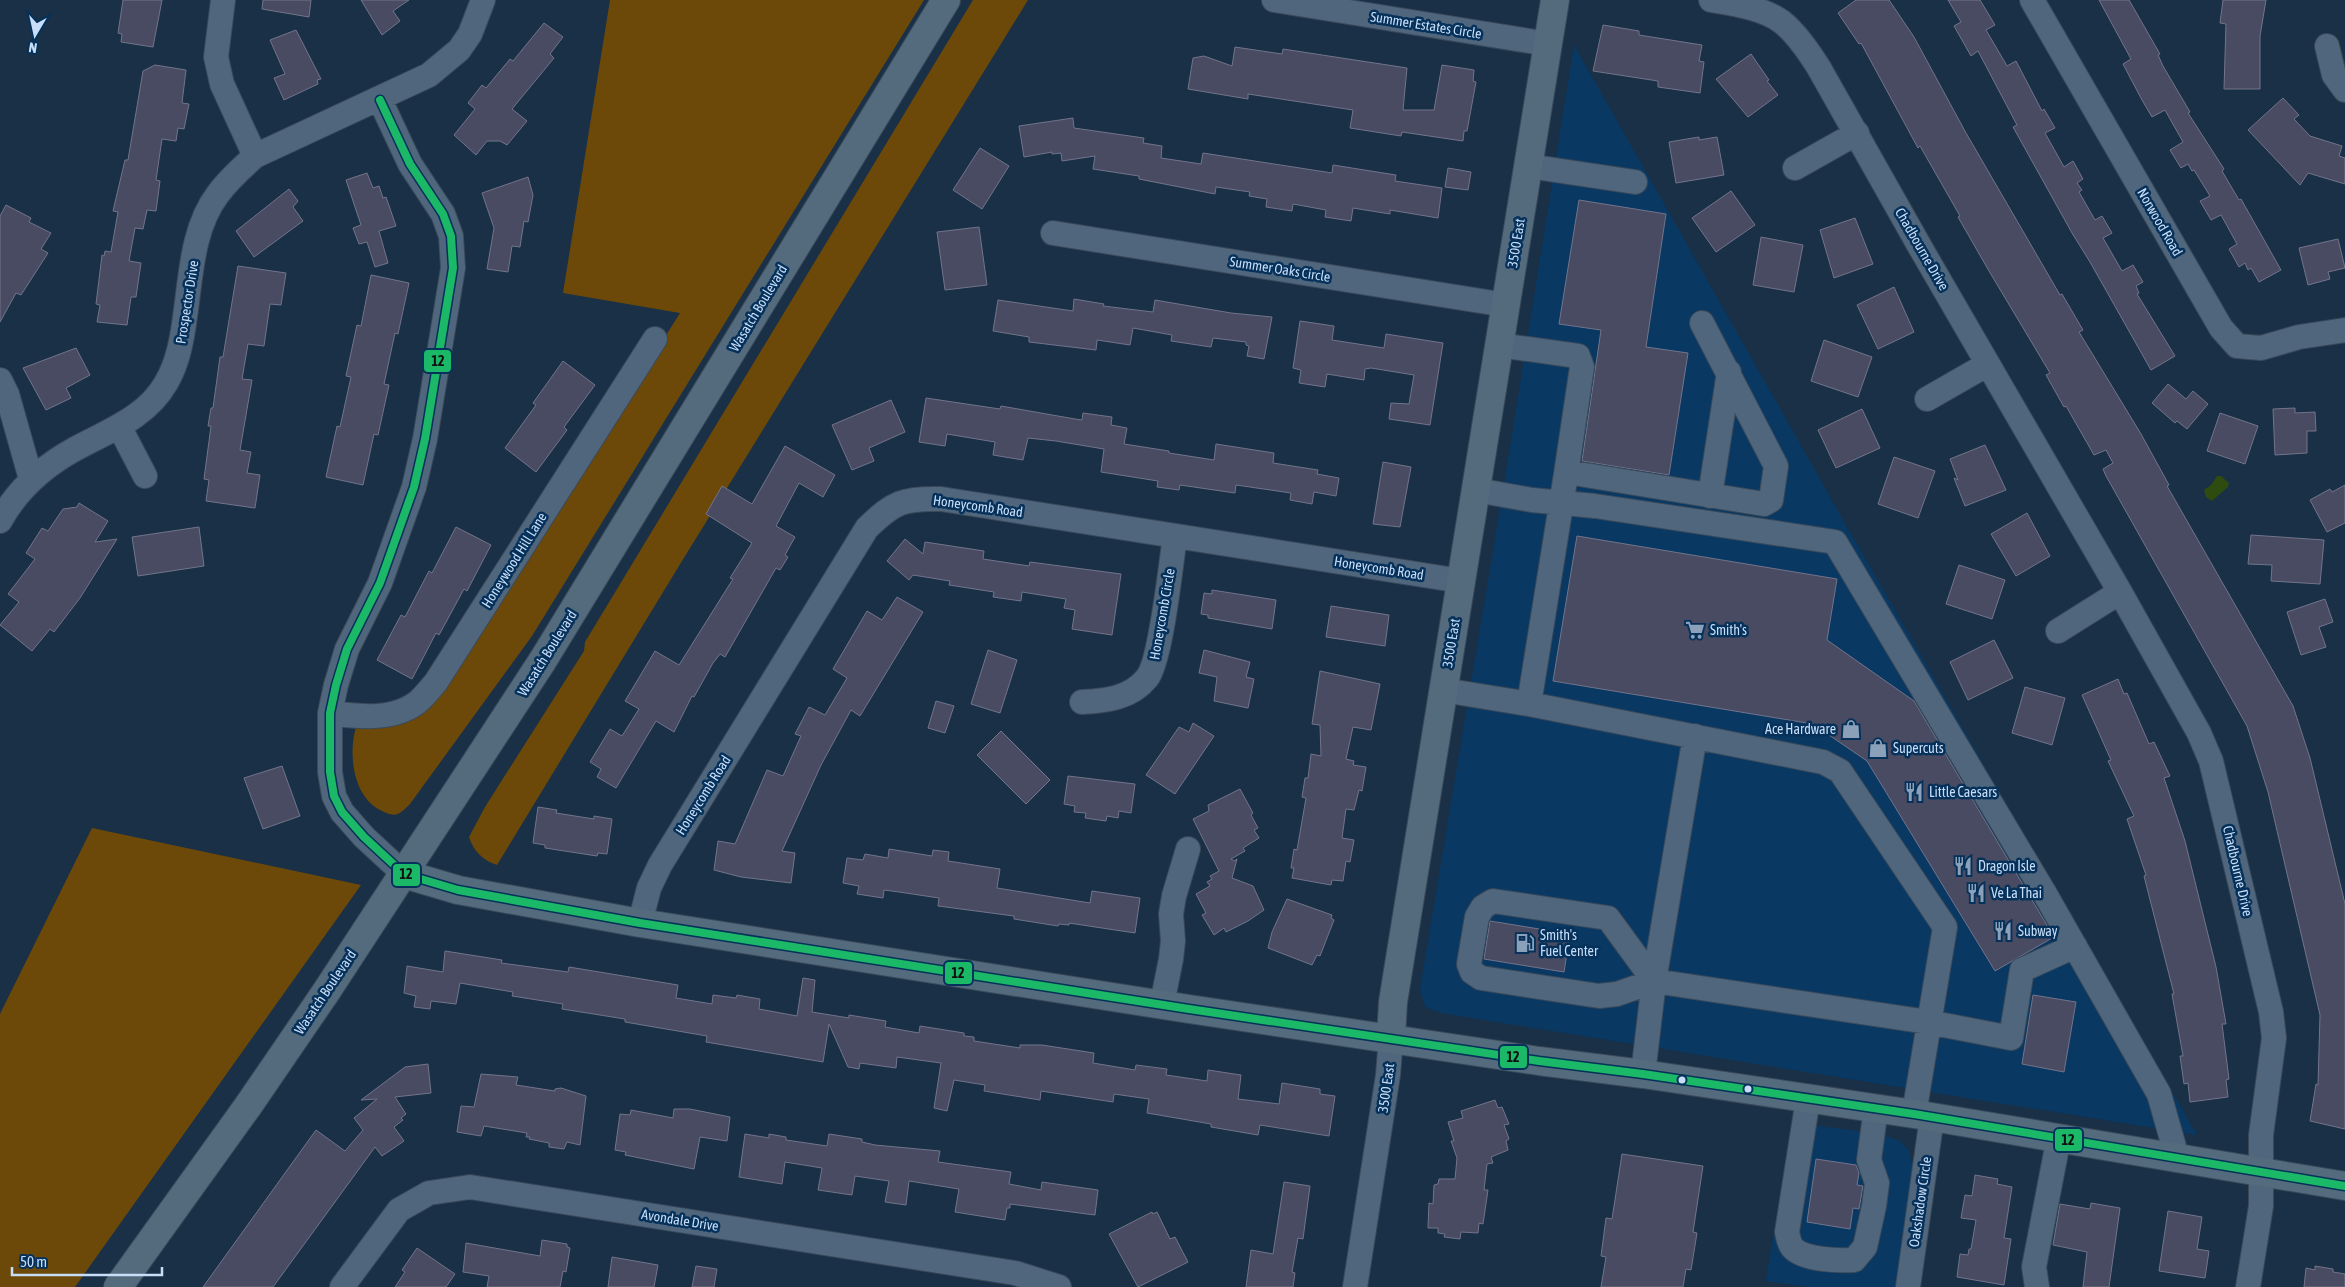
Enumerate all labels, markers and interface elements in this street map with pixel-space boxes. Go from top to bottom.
street label: Summer Estates Circle [1369,8,1483,42]
north arrow [10,10,60,60]
text: N [28,39,38,56]
street label: Norwood Road [2134,185,2186,259]
street label: Chadbourne Drive [1892,205,1952,293]
street label: 3500 East [1504,217,1528,269]
street label: Summer Oaks Circle [1229,253,1331,285]
street label: Prospector Drive [173,259,201,345]
street label: Wasatch Boulevard [726,262,790,354]
line badge: 12 [423,349,452,373]
text: 12 [431,353,445,369]
street label: Honeycomb Road [932,492,1024,520]
street label: Honeywood Hill Lane [478,509,550,611]
street label: Honeycomb Road [1333,553,1425,583]
street label: Honeycomb Circle [1146,567,1178,661]
street label: Wasatch Boulevard [514,607,580,699]
street label: 3500 East [1439,617,1463,669]
supermarket icon: Smith's [1684,619,1706,641]
place label: Smith's [1710,622,1747,638]
shop icon: Ace Hardware [1840,718,1862,740]
place label: Ace Hardware [1765,721,1836,737]
shop icon: Supercuts [1867,737,1889,759]
place label: Supercuts [1893,740,1944,756]
street label: Honeycomb Road [672,752,734,838]
restaurant icon: Little Caesars [1903,781,1925,803]
place label: Little Caesars [1929,784,1997,800]
street label: Chadbourne Drive [2220,824,2256,918]
restaurant icon: Dragon Isle [1952,855,1974,877]
place label: Dragon Isle [1978,858,2036,874]
line badge: 12 [392,863,421,887]
text: 12 [399,866,413,882]
restaurant icon: Ve La Thai [1965,882,1987,904]
place label: Ve La Thai [1991,885,2042,901]
restaurant icon: Subway [1992,920,2014,942]
place label: Subway [2018,923,2058,939]
place label: Smith's Fuel Center [1540,927,1599,959]
fuel station icon: Smith's Fuel Center [1514,932,1536,954]
street label: Wasatch Boulevard [291,947,359,1037]
line badge: 12 [944,961,973,985]
text: 12 [951,965,965,981]
line badge: 12 [1499,1045,1528,1069]
text: 12 [1506,1049,1520,1065]
street label: 3500 East [1375,1062,1397,1114]
unlabelled marker [1677,1075,1687,1085]
unlabelled marker [1743,1084,1753,1094]
line badge: 12 [2054,1128,2083,1152]
text: 12 [2061,1132,2075,1148]
street label: Oakshadow Circle [1906,1156,1934,1248]
street label: Avondale Drive [640,1206,720,1234]
scale bar [12,1244,162,1276]
text: 50 m [20,1253,47,1270]

